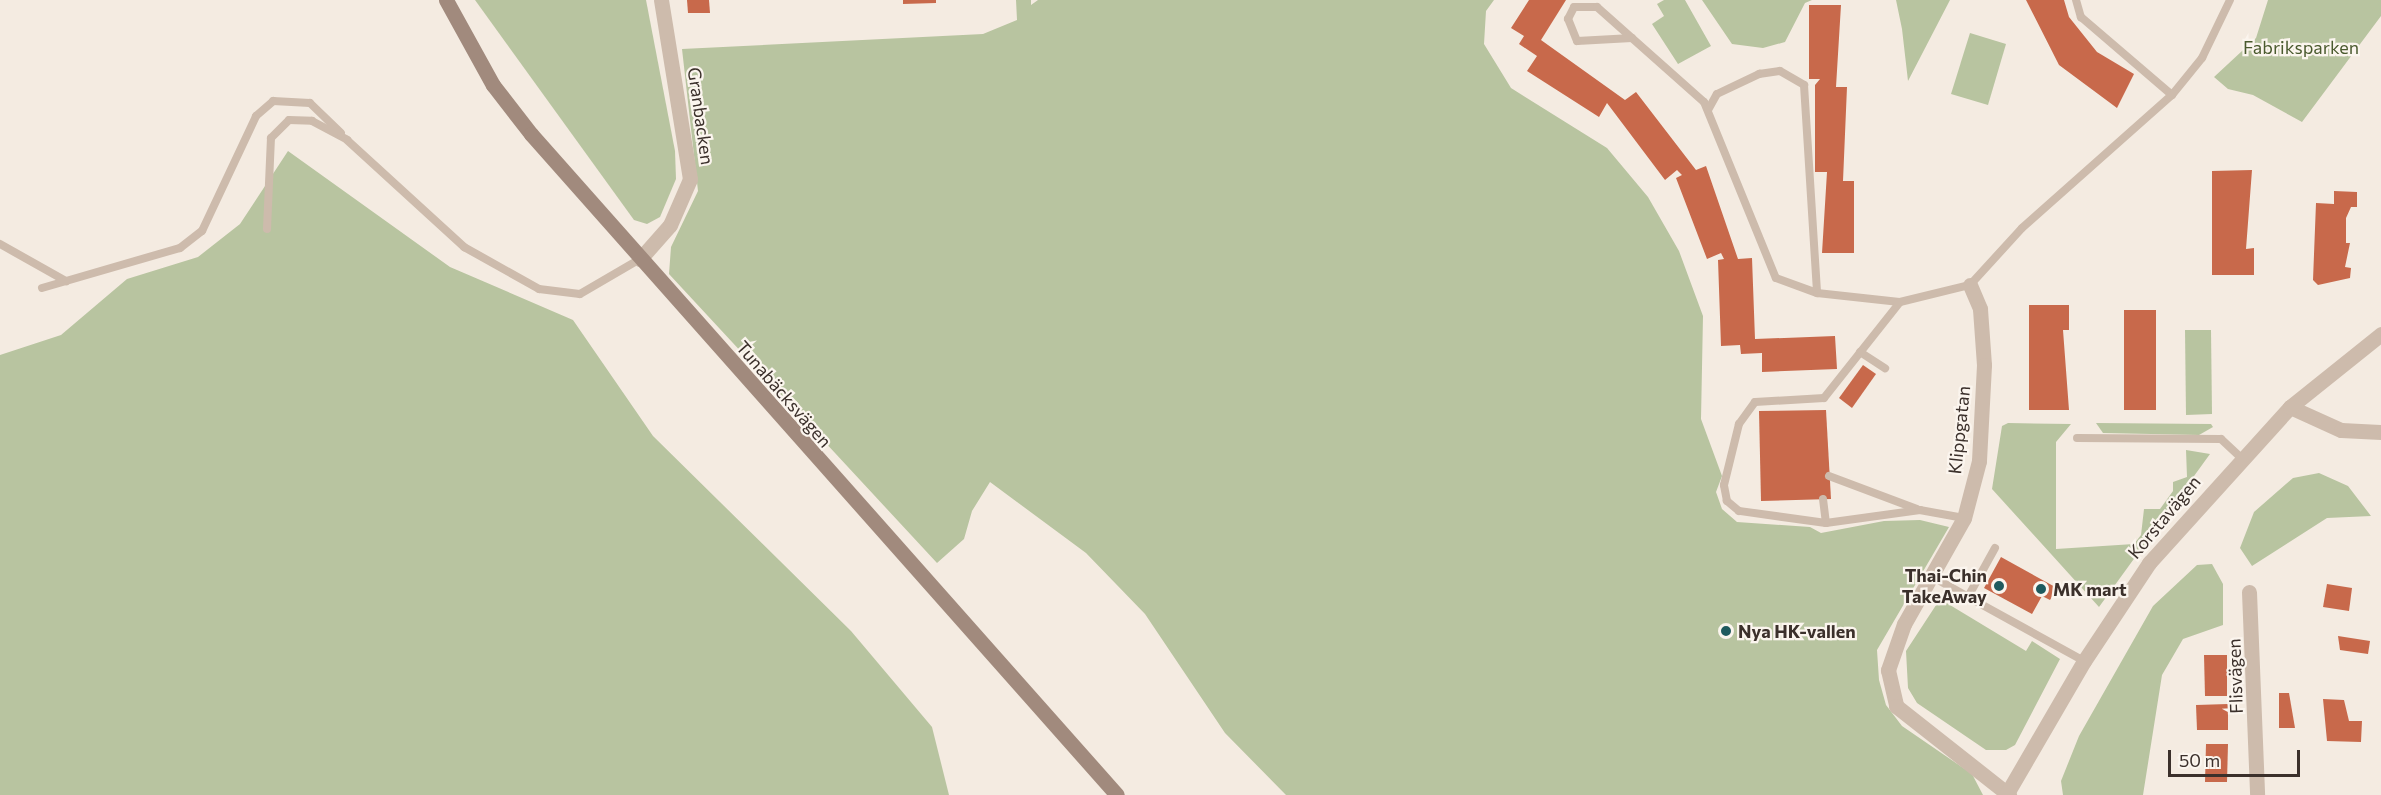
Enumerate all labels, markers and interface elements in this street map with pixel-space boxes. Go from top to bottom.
park label: Fabriksparken [2243,36,2359,58]
street label: Granbacken [683,66,719,166]
street label: Tunabäcksvägen [732,336,836,452]
street label: Klippgatan [1944,385,1974,475]
street label: Korstavägen [2123,471,2205,563]
place label: Thai-Chin TakeAway [1902,565,1987,608]
place label: MK mart [2053,578,2127,600]
marker: Thai-Chin TakeAway [1992,579,2006,593]
marker: MK mart [2034,582,2048,596]
place label: Nya HK-vallen [1738,620,1856,642]
marker: Nya HK-vallen [1719,624,1733,638]
street label: Flisvägen [2223,638,2247,714]
scale bar [2171,738,2303,776]
text: 50 m [2179,749,2220,771]

